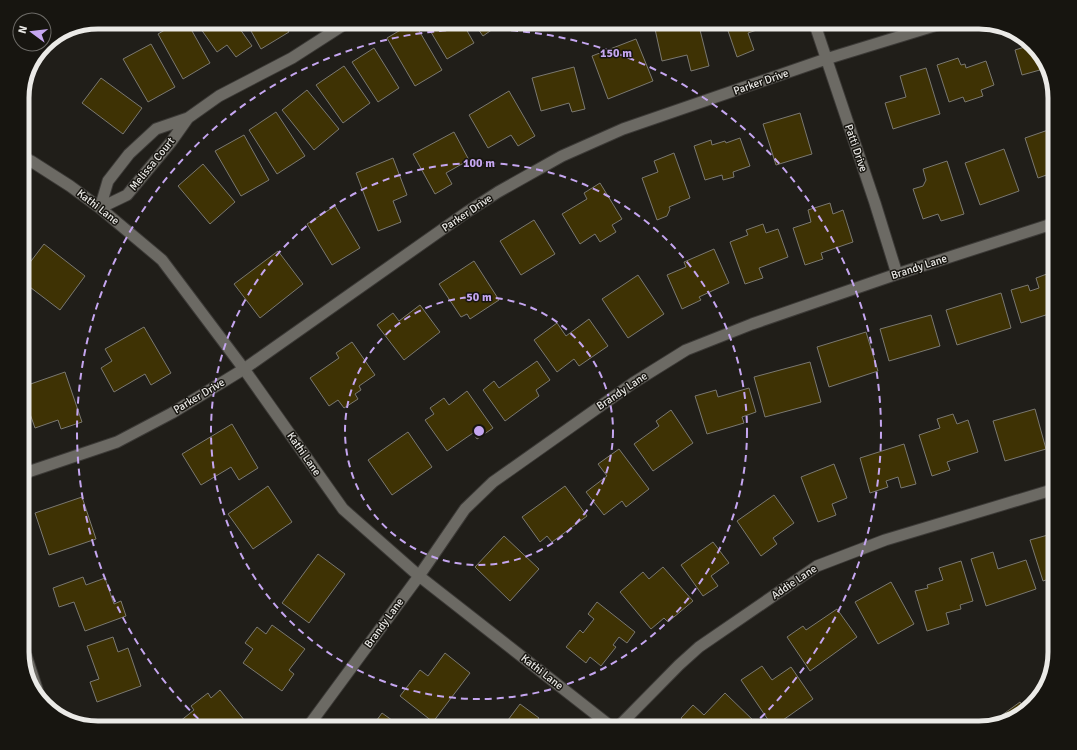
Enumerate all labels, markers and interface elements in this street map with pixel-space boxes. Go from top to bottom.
north arrow [12,12,52,52]
text: N [16,24,30,35]
text: 150 m [600,46,632,61]
street label: Parker Drive [732,66,790,98]
street label: Patti Drive [842,123,870,173]
street label: Melissa Court [127,135,177,193]
text: 100 m [463,156,495,171]
street label: Kathi Lane [74,186,122,228]
street label: Parker Drive [440,192,494,234]
street label: Brandy Lane [889,252,949,282]
text: 50 m [466,290,492,305]
street label: Brandy Lane [594,369,650,413]
street label: Parker Drive [171,376,227,416]
centre of rings [472,424,486,438]
street label: Kathi Lane [284,430,324,478]
street label: Addie Lane [769,562,819,602]
street label: Brandy Lane [362,596,406,650]
street label: Kathi Lane [518,651,566,693]

